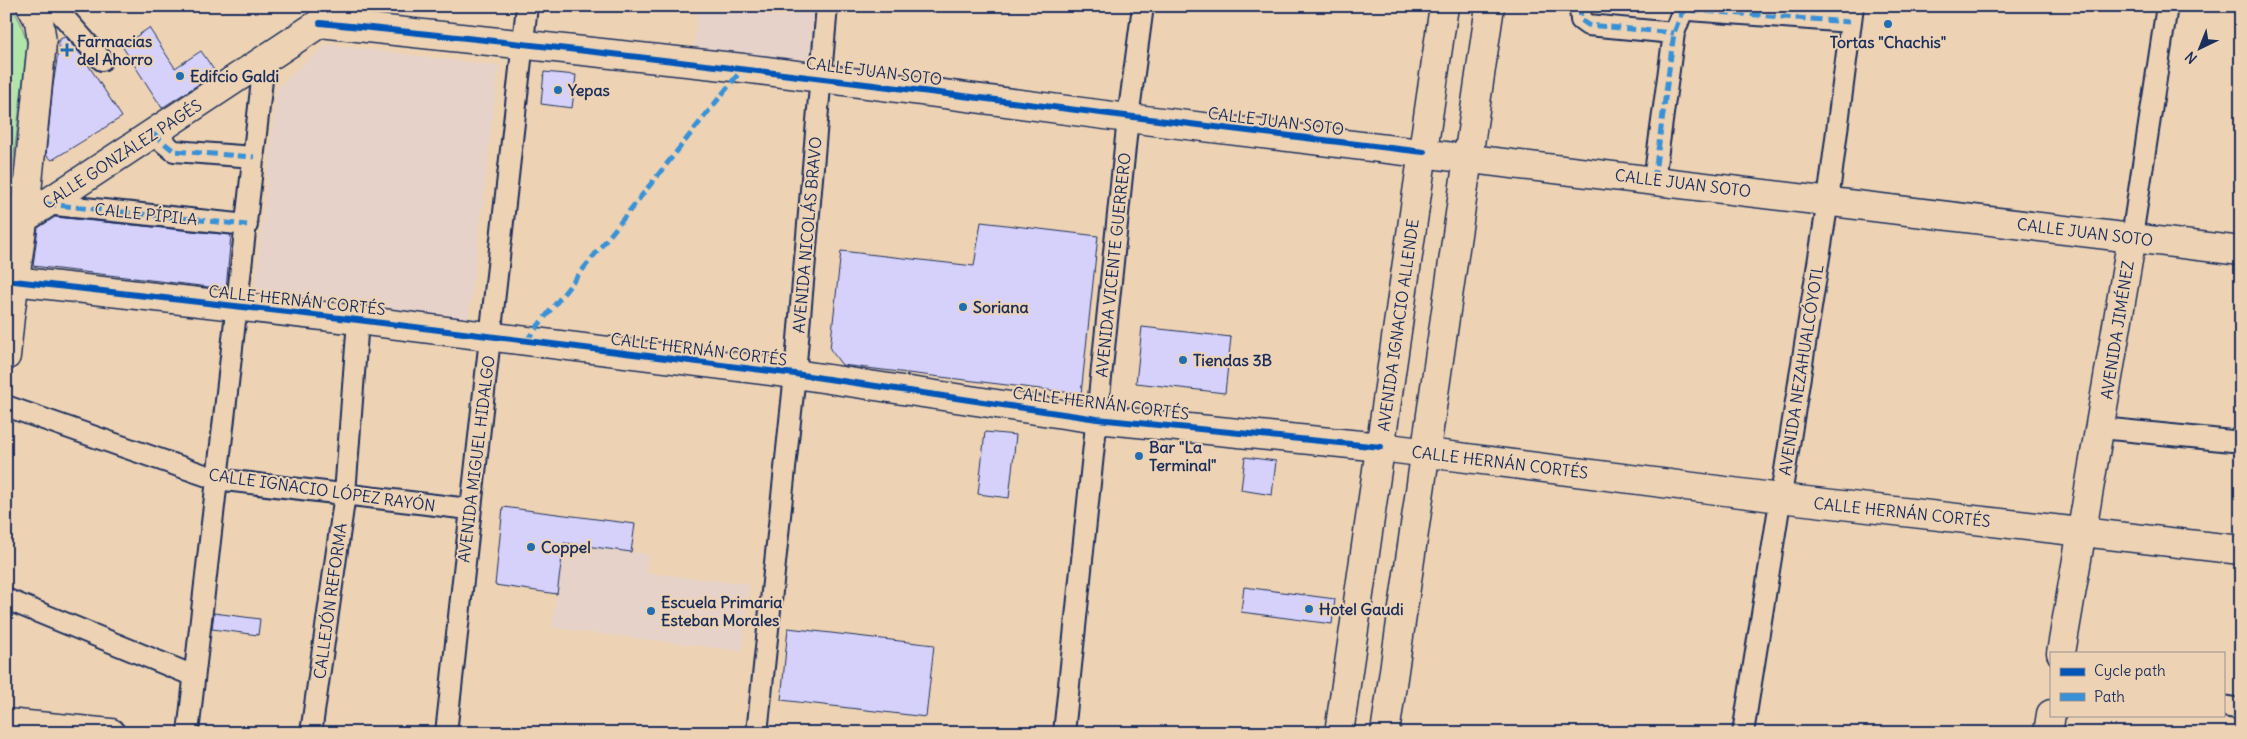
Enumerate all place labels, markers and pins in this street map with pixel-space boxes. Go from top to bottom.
marker: Tortas "Chachis" [1882,18,1894,30]
place label: Farmacias del Ahorro [77,31,153,69]
place label: Tortas "Chachis" [1830,32,1946,52]
marker: Farmacias del Ahorro [61,44,73,56]
place label: Edifcio Galdi [190,66,279,86]
marker: Edifcio Galdi [174,70,186,82]
place label: Yepas [567,80,610,101]
marker: Yepas [552,84,564,96]
place label: Soriana [973,297,1029,317]
marker: Soriana [957,301,969,313]
place label: Tiendas 3B [1193,350,1273,370]
marker: Tiendas 3B [1177,354,1189,366]
place label: Bar "La Terminal" [1149,437,1216,475]
marker: Bar "La Terminal" [1133,450,1145,462]
place label: Coppel [541,537,591,558]
marker: Coppel [525,541,537,553]
place label: Escuela Primaria Esteban Morales [661,592,782,630]
place label: Hotel Gaudi [1319,599,1403,619]
marker: Hotel Gaudi [1303,603,1315,615]
marker: Escuela Primaria Esteban Morales [645,605,657,617]

